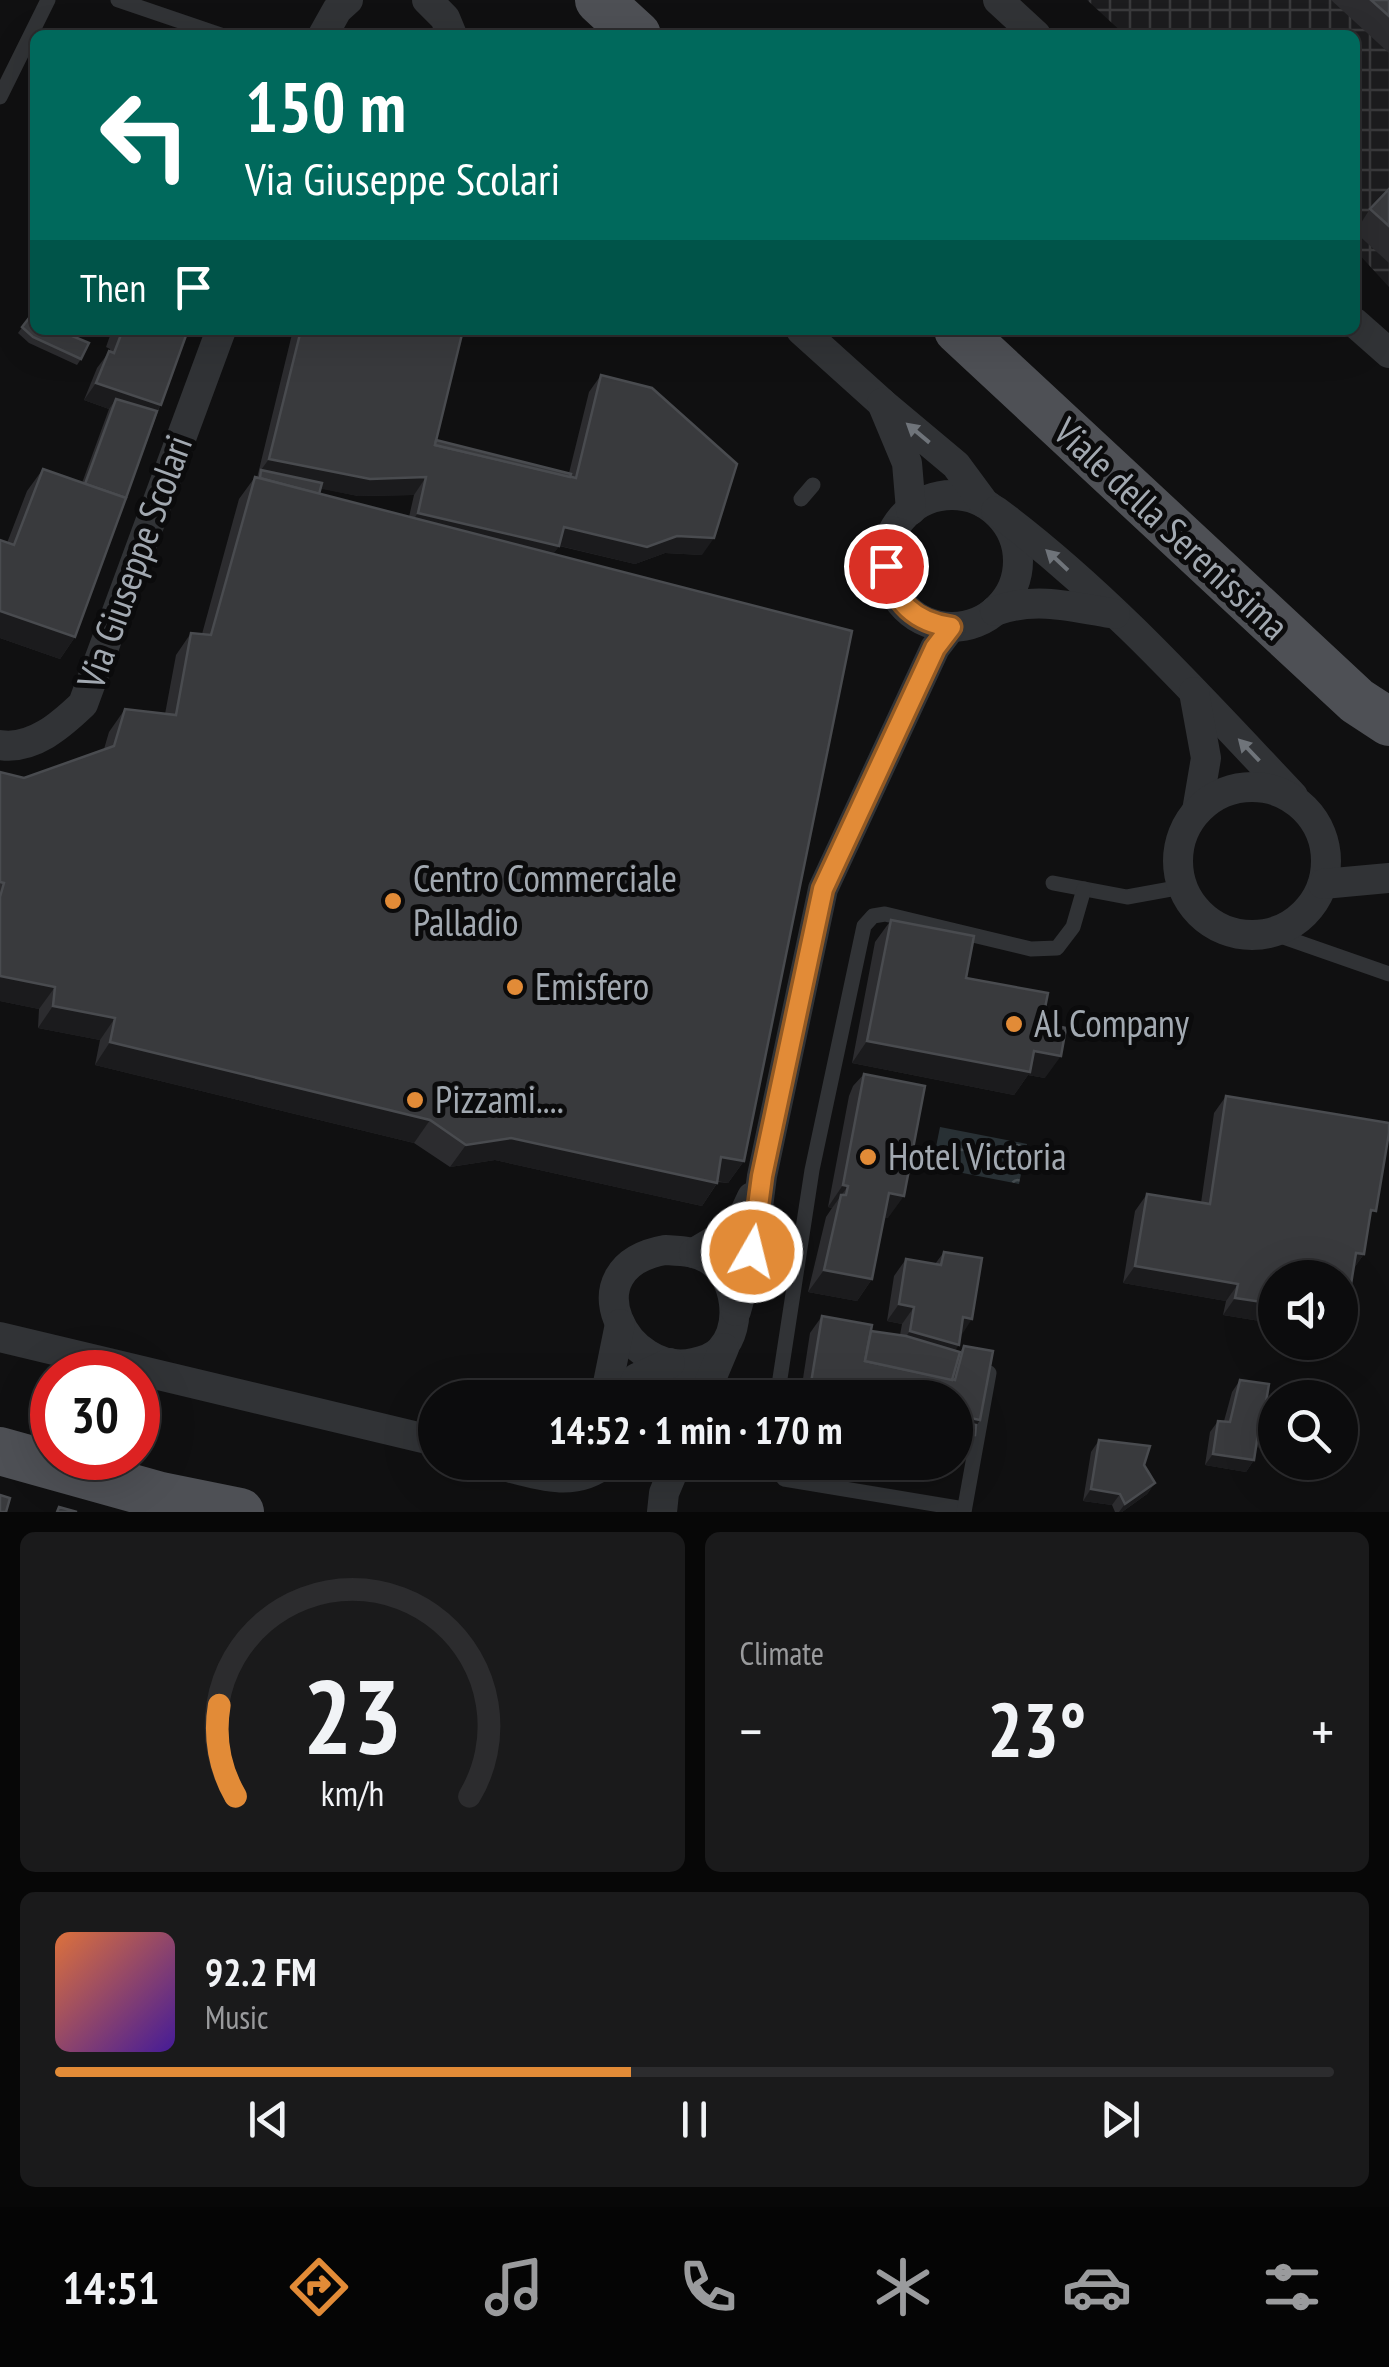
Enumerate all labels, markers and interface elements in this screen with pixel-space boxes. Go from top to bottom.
text: 150 m [245,61,406,151]
icon: left [80,70,210,200]
text: Via Giuseppe Scolari [245,149,560,207]
icon: arrive [166,260,221,315]
text: Then [80,263,146,312]
street label: Viale della Serenissima [1044,406,1300,649]
one-way arrow [905,423,930,444]
street label: Via Giuseppe Scolari [65,428,202,696]
pin [844,524,929,609]
icon: arrive [859,539,914,594]
one-way arrow [1045,550,1070,572]
one-way arrow [1238,738,1261,762]
place label: Centro Commerciale Palladio [413,853,677,946]
marker: Centro Commerciale Palladio [382,890,404,912]
place label: Emisfero [535,961,649,1010]
marker: Emisfero [504,976,526,998]
place label: Al Company [1034,998,1190,1047]
marker: Al Company [1003,1013,1025,1035]
place label: Pizzami.... [435,1074,563,1123]
marker: Pizzami.... [404,1089,426,1111]
place label: Hotel Victoria [888,1131,1066,1180]
marker: Hotel Victoria [857,1146,879,1168]
position arrow [700,1200,804,1304]
map controls [1258,1260,1358,1480]
button: sound [1258,1260,1358,1360]
speed limit sign: 30 [30,1350,160,1480]
button: search [1258,1380,1358,1480]
text: 14:52 · 1 min · 170 m [549,1405,842,1454]
text: Climate [740,1632,824,1674]
text: 23 [303,1648,402,1783]
text: 23° [987,1681,1086,1778]
text: − [740,1695,762,1766]
text: + [1311,1695,1334,1766]
text: km/h [321,1770,384,1816]
text: 92.2 FM [205,1947,317,1996]
text: Music [205,1996,268,2038]
icon: previous [241,2092,296,2147]
icon: pause [667,2092,722,2147]
icon: next [1093,2092,1148,2147]
icon: directions [284,2252,354,2322]
icon: music [479,2252,549,2322]
icon: phone [673,2252,743,2322]
icon: climate [868,2252,938,2322]
icon: car [1062,2252,1132,2322]
icon: filters [1257,2252,1327,2322]
text: 14:51 [62,2258,160,2316]

